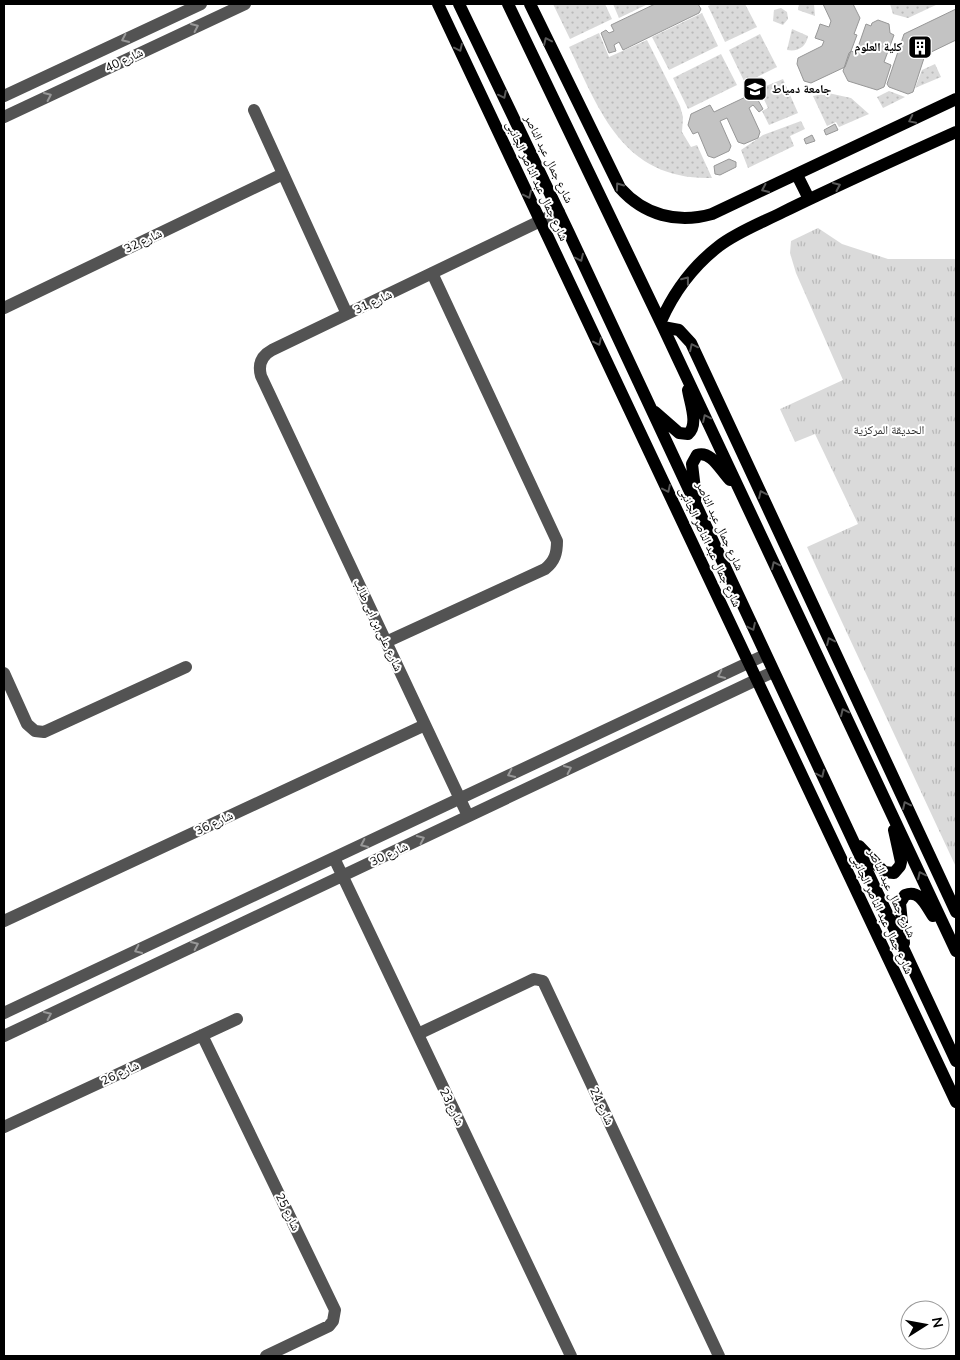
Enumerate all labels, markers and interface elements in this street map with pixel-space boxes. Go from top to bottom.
one-way arrow [190,23,199,33]
one-way arrow [121,33,130,43]
building icon: كلية العلوم [907,34,933,60]
one-way arrow [543,37,554,46]
place label: كلية العلوم [854,39,903,55]
one-way arrow [453,43,463,52]
street label: شارع 40 [102,44,146,76]
school or university icon: جامعة دمياط [742,76,768,102]
place label: جامعة دمياط [772,81,832,97]
one-way arrow [497,90,507,99]
one-way arrow [43,92,52,103]
street label: شارع جمال عبد الناصر [520,111,577,206]
one-way arrow [908,114,917,125]
street label: شارع جمال عبد الناصر الجانبى [502,118,572,244]
one-way arrow [616,182,625,192]
one-way arrow [832,182,841,193]
one-way arrow [761,183,770,194]
one-way arrow [522,190,532,199]
street label: شارع 32 [121,225,165,257]
one-way arrow [574,252,584,261]
one-way arrow [680,277,688,286]
street label: شارع 31 [351,286,395,318]
one-way arrow [591,337,602,346]
one-way arrow [689,343,699,352]
one-way arrow [701,414,712,423]
park label: الحديقة المركزية [854,422,925,438]
street label: شارع جمال عبد الناصر [692,478,748,573]
one-way arrow [661,484,671,493]
street label: شارع جمال عبد الناصر الجانبى [675,484,745,610]
one-way arrow [757,490,768,499]
one-way arrow [771,561,781,570]
street label: شارع على بن ابى طالب [350,576,407,674]
one-way arrow [746,622,757,631]
one-way arrow [826,637,836,646]
one-way arrow [717,669,726,680]
one-way arrow [840,708,851,717]
one-way arrow [563,765,572,776]
one-way arrow [507,768,516,779]
one-way arrow [815,769,825,778]
one-way arrow [901,801,912,810]
street label: شارع 36 [192,807,236,839]
one-way arrow [416,834,425,845]
one-way arrow [360,837,369,848]
street label: شارع 30 [367,838,411,870]
street label: شارع جمال عبد الناصر [864,845,920,940]
street label: شارع جمال عبد الناصر الجانبى [847,851,917,977]
one-way arrow [916,871,927,880]
one-way arrow [190,941,199,952]
one-way arrow [134,944,143,954]
one-way arrow [43,1011,52,1021]
street label: شارع 26 [98,1057,142,1089]
street label: شارع 24 [586,1084,618,1128]
street label: شارع 23 [436,1085,468,1129]
street label: شارع 25 [272,1190,304,1234]
north arrow [900,1300,950,1350]
text: N [927,1316,948,1330]

